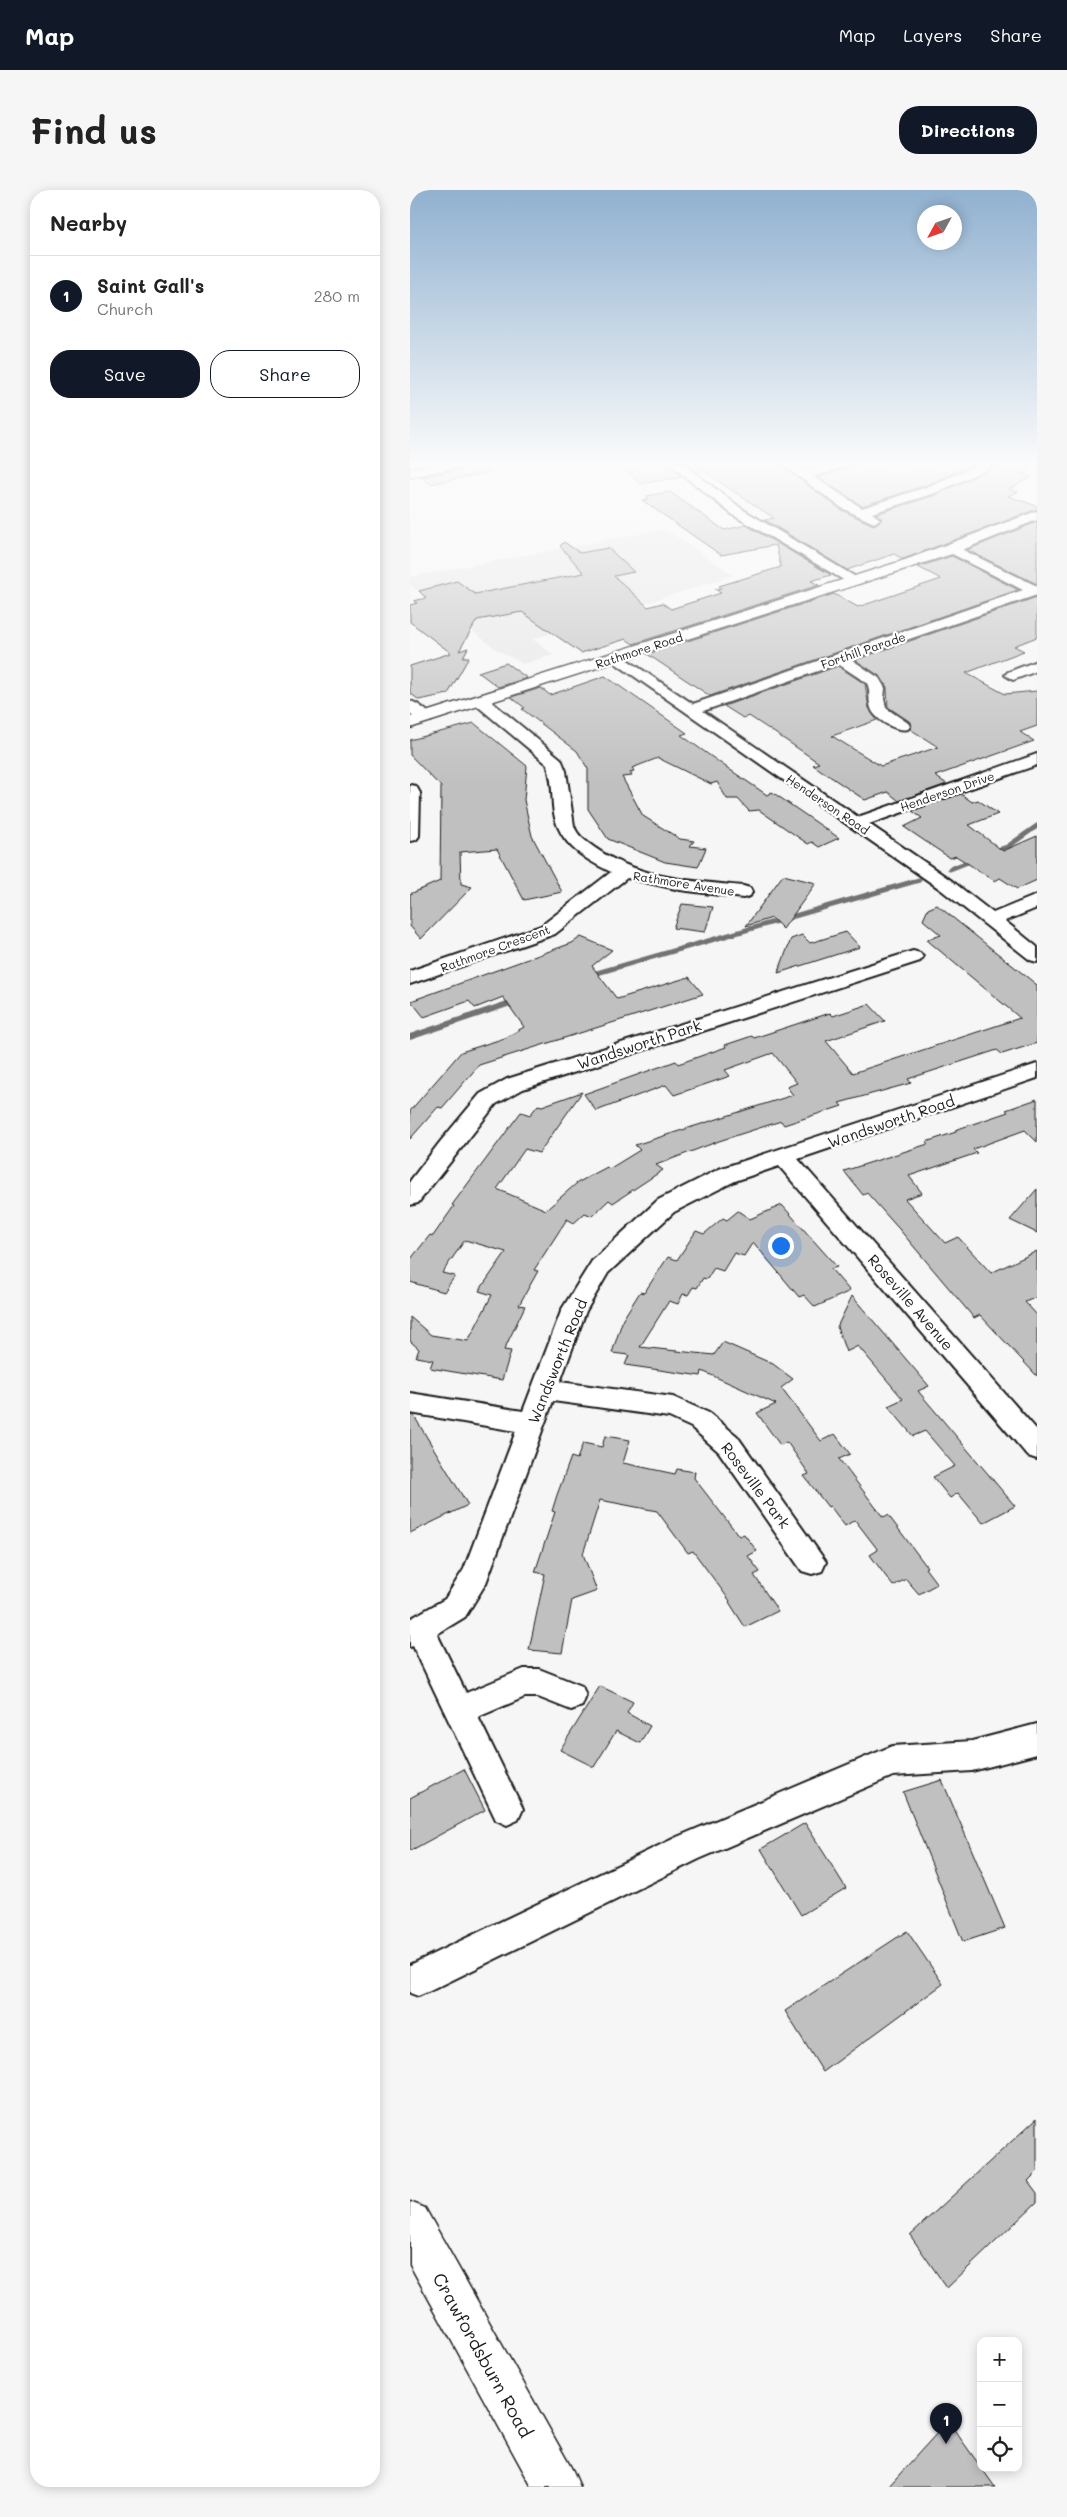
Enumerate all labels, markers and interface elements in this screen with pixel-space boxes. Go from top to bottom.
text: Map [25,20,74,51]
text: Map [839,23,875,47]
text: Layers [903,23,962,47]
text: Share [990,23,1042,47]
button: Directions [899,106,1037,154]
text: Find us [30,107,157,153]
north arrow [917,205,962,250]
text: Nearby [50,209,127,236]
text: Saint Gall's [97,273,204,298]
text: 1 [62,285,70,306]
text: 280 m [314,285,360,306]
text: Church [97,298,153,319]
button: Save [50,350,200,398]
button: Share [210,350,360,398]
street label: Rathmore Road [593,628,685,672]
street label: Forthill Parade [818,628,908,672]
street label: Henderson Drive [898,767,996,815]
street label: Henderson Road [783,770,873,838]
street label: Rathmore Avenue [632,867,736,899]
street label: Rathmore Crescent [438,921,552,975]
street label: Wandsworth Park [574,1014,704,1074]
street label: Wandsworth Road [825,1090,957,1152]
your location [768,1233,794,1259]
street label: Roseville Avenue [864,1250,958,1354]
street label: Wandsworth Road [523,1296,591,1426]
street label: Roseville Park [717,1438,795,1532]
street label: Crawfordsburn Road [428,2268,538,2442]
map controls [977,2337,1022,2472]
button: + [977,2337,1022,2382]
button: − [977,2382,1022,2427]
pin: 1 [930,2403,962,2444]
button: locate [977,2427,1022,2472]

